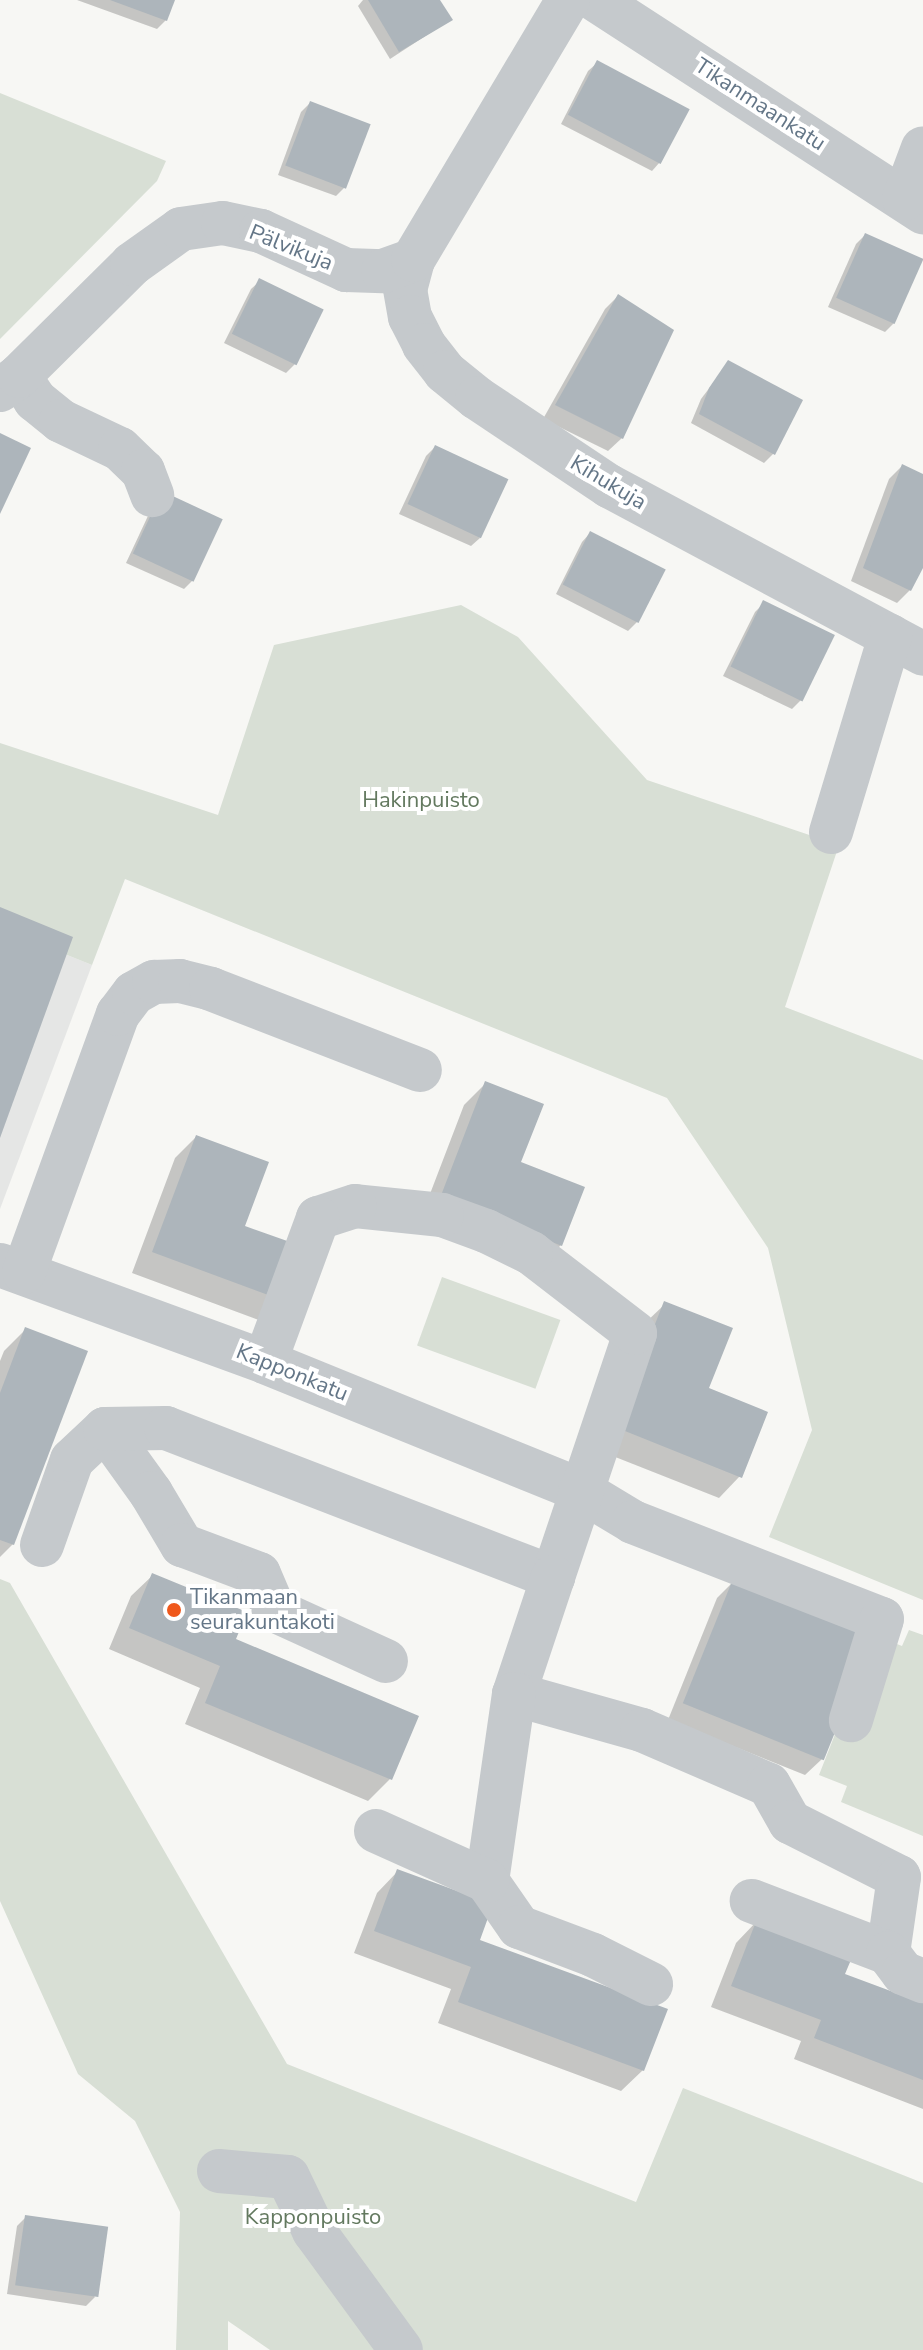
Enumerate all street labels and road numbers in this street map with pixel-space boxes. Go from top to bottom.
street label: Tikanmaankatu [690,53,830,157]
street label: Pälvikuja [245,219,337,277]
street label: Kihukuja [565,450,651,516]
street label: Kapponkatu [232,1339,352,1407]

